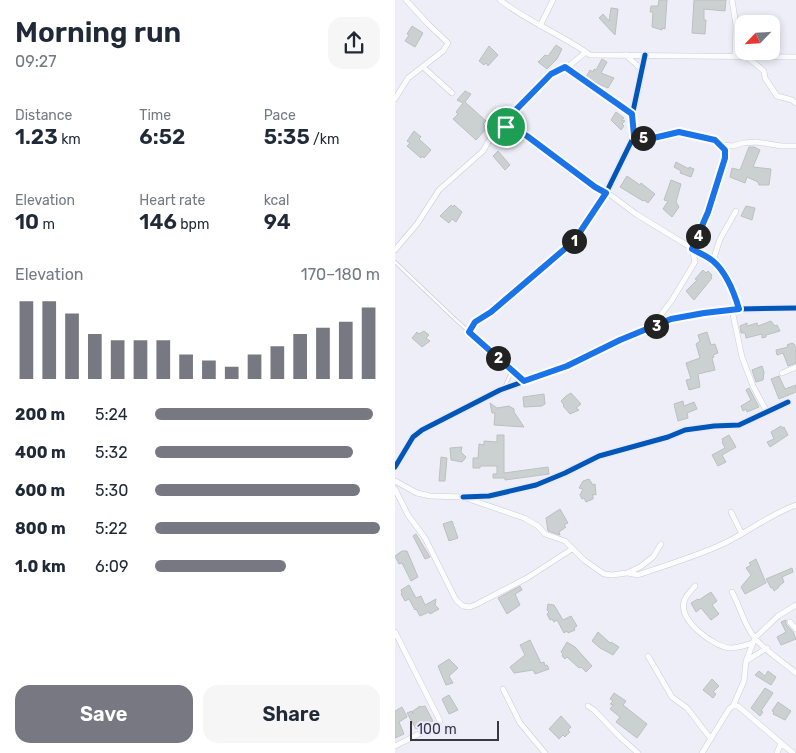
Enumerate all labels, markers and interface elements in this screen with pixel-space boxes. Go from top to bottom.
north arrow [735,15,780,60]
map controls [735,15,780,60]
text: Morning run [15,16,181,49]
button: share [328,17,380,69]
text: 09:27 [15,52,56,71]
pin [485,106,527,148]
text: Distance [15,107,72,124]
text: Time [139,107,171,124]
text: Pace [264,107,296,124]
icon: arrive [492,113,520,141]
text: 1.23 [15,124,58,149]
text: 6:52 [139,124,185,149]
text: 5:35 [264,124,310,149]
pin: 5 [631,126,655,150]
text: 5 [639,130,648,147]
text: km [58,131,81,148]
text: /km [310,131,340,148]
text: Elevation [15,192,75,209]
text: Heart rate [139,192,205,209]
text: kcal [264,192,289,209]
text: 10 [15,209,39,234]
text: 146 [139,209,177,234]
text: 94 [264,209,291,234]
text: m [39,216,55,233]
text: bpm [177,216,209,233]
pin: 4 [685,224,711,248]
pin: 1 [561,228,587,254]
text: 4 [694,228,703,245]
text: 1 [571,233,578,250]
text: Elevation [15,265,84,284]
text: 170–180 m [301,265,380,284]
pin: 3 [643,314,669,338]
text: 3 [652,318,661,335]
pin: 2 [485,346,511,370]
text: 2 [494,350,503,367]
text: 200 m [15,405,65,424]
text: 5:24 [95,405,128,424]
text: 400 m [15,443,66,462]
text: 5:32 [95,443,128,462]
text: 600 m [15,481,65,500]
text: 5:30 [95,481,128,500]
text: 800 m [15,519,66,538]
text: 5:22 [95,519,127,538]
text: 1.0 km [15,557,66,576]
text: 6:09 [95,557,128,576]
button: Save [15,685,193,743]
button: Share [203,685,380,743]
scale bar [410,718,499,741]
text: 100 m [417,721,457,738]

